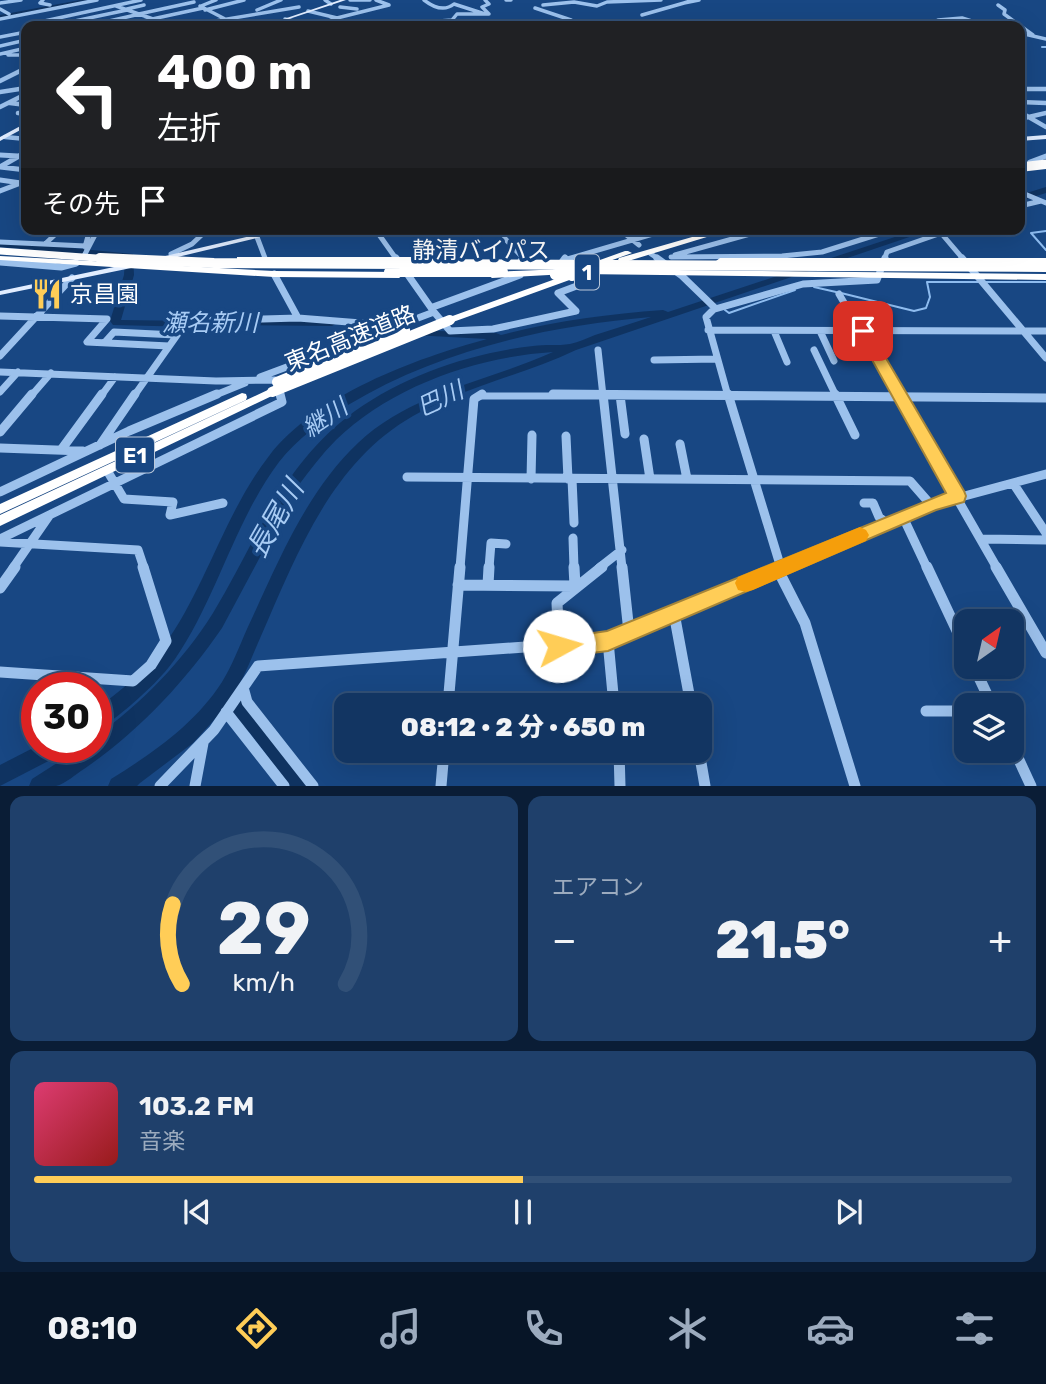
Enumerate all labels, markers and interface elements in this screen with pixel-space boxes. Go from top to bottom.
text: 400 m [157,43,312,101]
icon: left [42,49,133,140]
text: 左折 [157,109,221,147]
icon: arrive [134,182,172,220]
text: その先 [42,189,120,220]
street label: 静清バイパス [412,236,550,264]
road number: 1 [575,254,599,290]
restaurant icon: 京昌園 [30,277,64,311]
place label: 京昌園 [70,280,139,308]
street label: 東名高速道路 [281,299,419,377]
pin [833,301,893,361]
water label: 瀬名新川 [162,309,261,337]
icon: arrive [844,312,882,350]
water label: 巴川 [412,375,470,422]
water label: 継川 [297,391,355,443]
road number: E1 [116,438,154,472]
water label: 長尾川 [240,472,312,564]
position arrow [522,609,596,683]
north arrow [954,609,1024,679]
map controls [954,609,1024,763]
speed limit sign: 30 [21,672,112,763]
button: layers [954,693,1024,763]
text: 08:12 · 2 分 · 650 m [401,712,645,743]
text: エアコン [552,873,644,901]
text: 29 [217,887,311,973]
text: 21.5° [715,909,850,971]
text: − [552,917,577,963]
text: + [988,917,1012,963]
text: km/h [233,968,295,997]
text: 103.2 FM [139,1091,254,1122]
text: 音楽 [139,1127,185,1155]
icon: previous [178,1193,216,1231]
icon: pause [504,1193,542,1231]
icon: next [830,1193,868,1231]
icon: directions [232,1304,281,1353]
icon: music [376,1304,425,1353]
icon: phone [519,1304,568,1353]
icon: climate [663,1304,712,1353]
icon: car [806,1304,855,1353]
icon: filters [950,1304,999,1353]
text: 08:10 [47,1309,138,1347]

